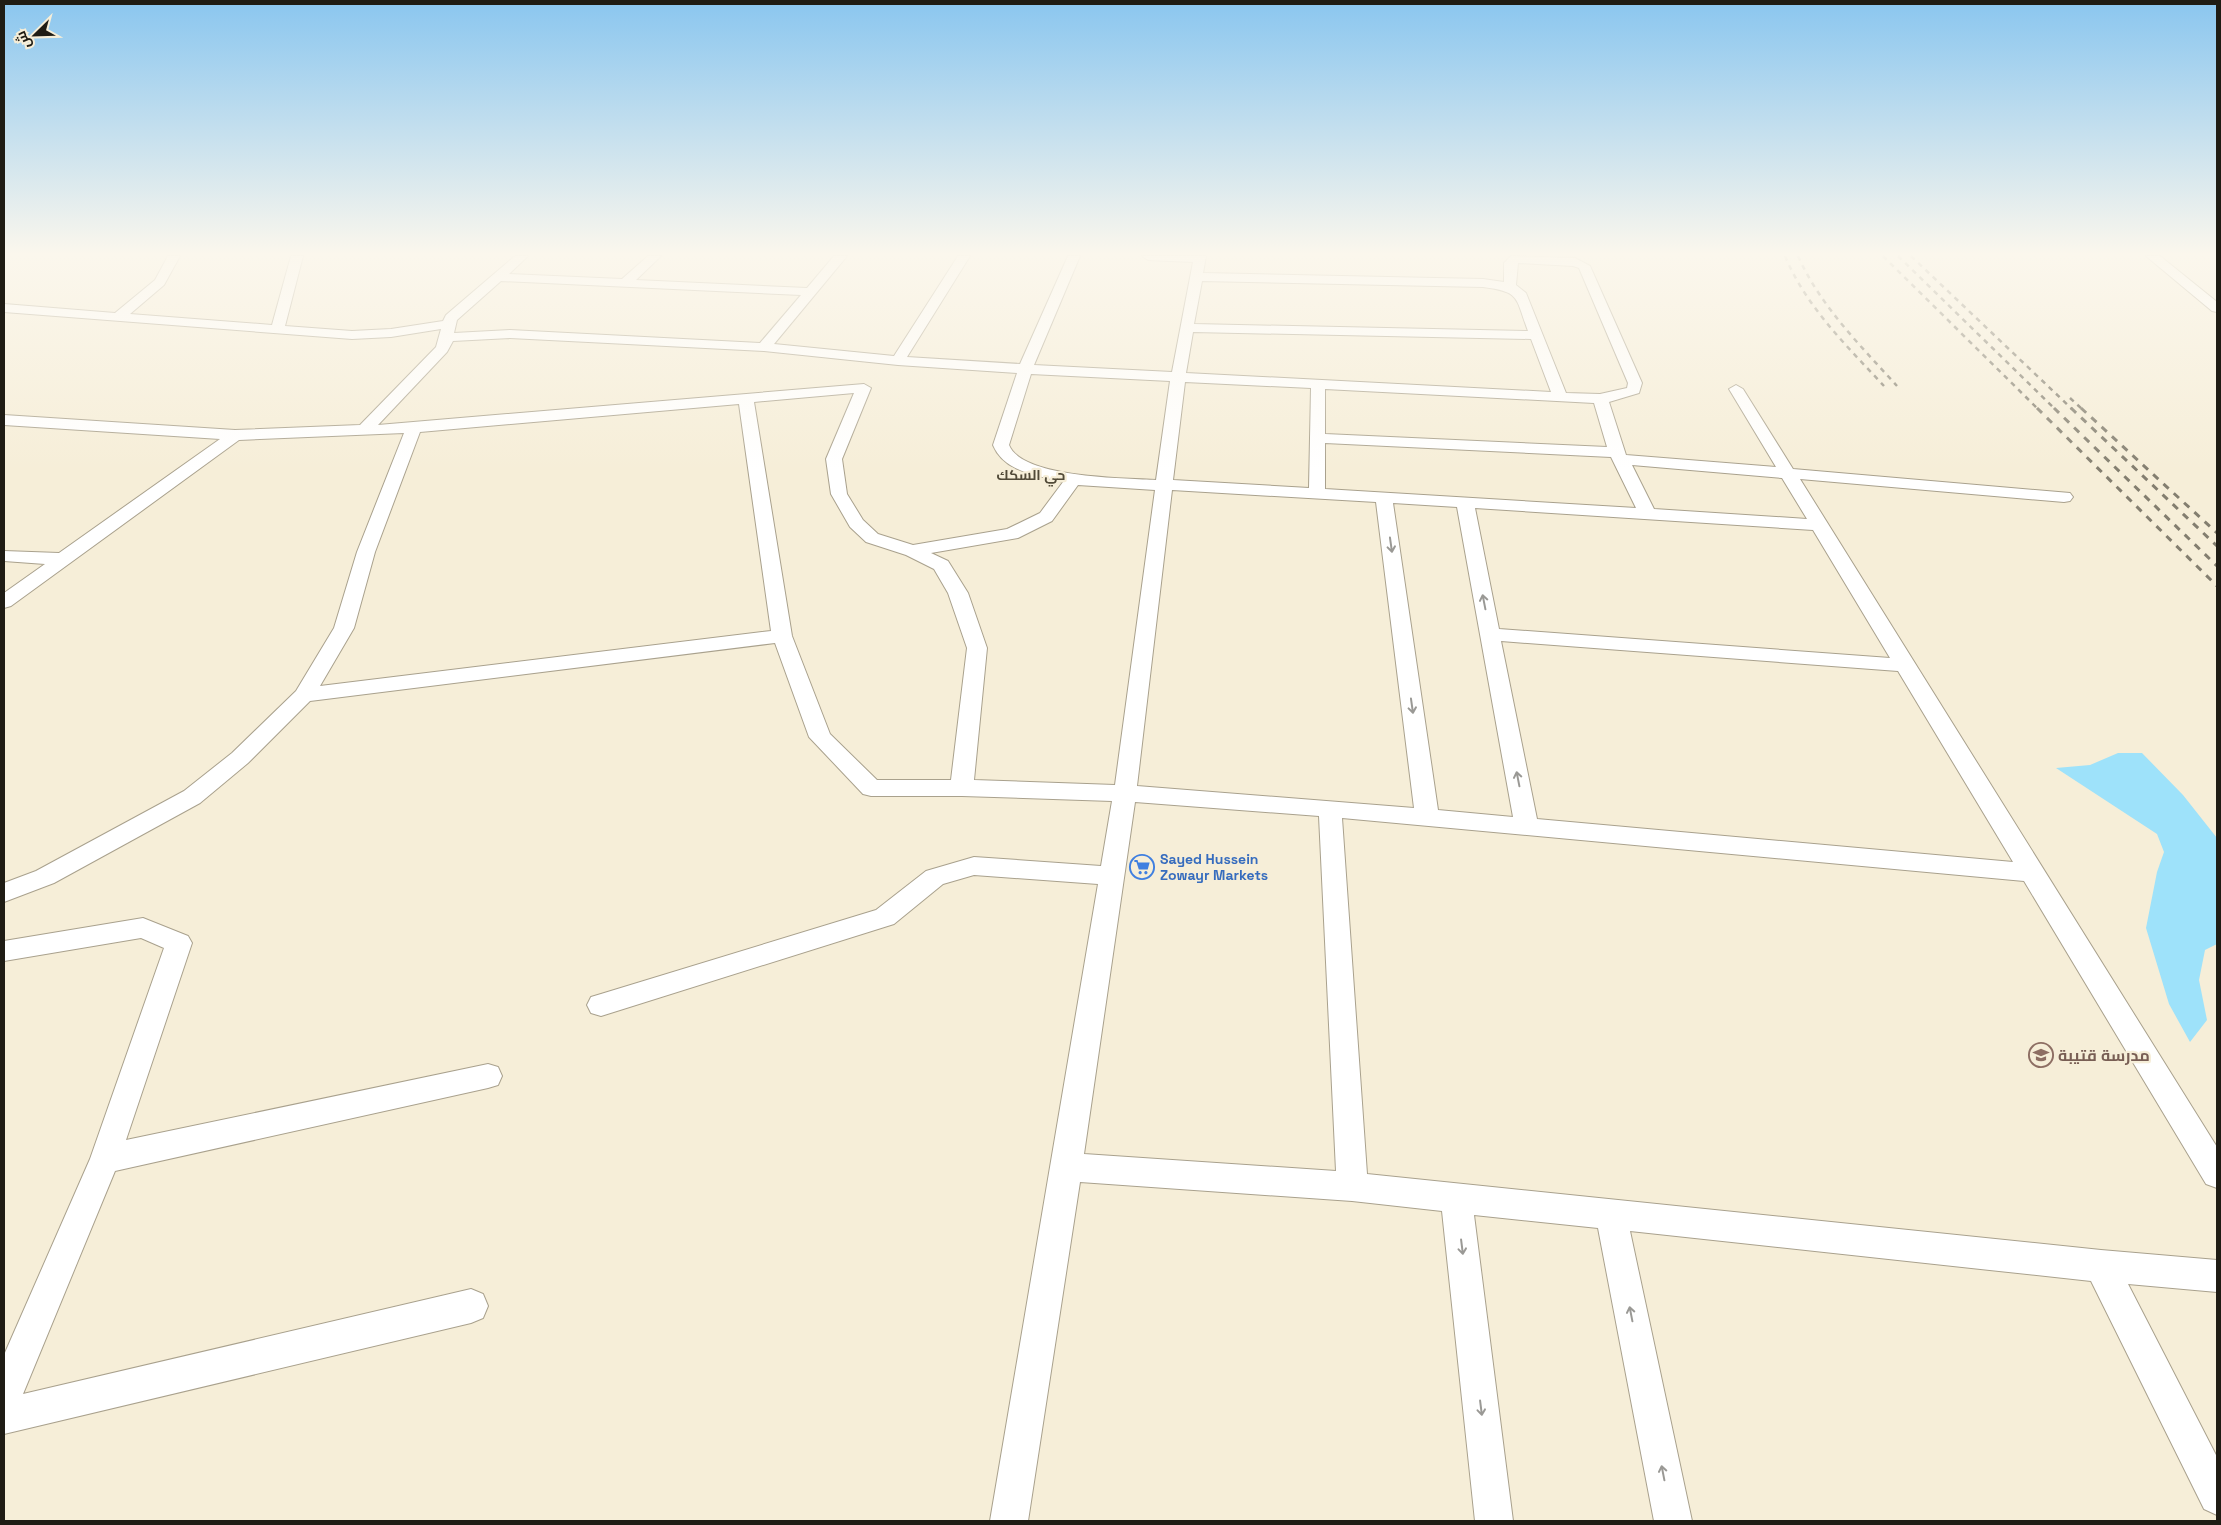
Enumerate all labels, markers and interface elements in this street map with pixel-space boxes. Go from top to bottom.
north arrow [10,10,60,60]
text: ش [11,28,35,52]
district label: حي السكك [997,466,1065,487]
one-way arrow [1386,537,1396,553]
one-way arrow [1479,595,1488,611]
one-way arrow [1408,698,1418,714]
one-way arrow [1512,772,1522,788]
place label: Sayed Hussein Zowayr Markets [1160,850,1268,884]
supermarket icon: Sayed Hussein Zowayr Markets [1129,854,1155,880]
school or university icon: مدرسة قتيبة [2028,1042,2054,1068]
place label: مدرسة قتيبة [2058,1045,2150,1066]
one-way arrow [1457,1239,1467,1255]
one-way arrow [1626,1307,1635,1323]
one-way arrow [1476,1400,1486,1416]
one-way arrow [1658,1466,1667,1482]

